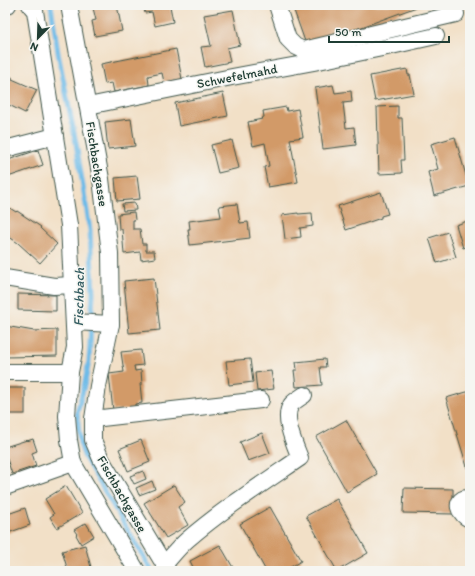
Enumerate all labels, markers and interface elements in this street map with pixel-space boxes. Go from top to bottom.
north arrow [18,18,58,58]
scale bar [329,18,449,44]
text: 50 m [335,25,361,39]
text: N [28,39,40,54]
street label: Schwefelmahd [196,61,278,91]
street label: Fischbachgasse [83,120,111,208]
water label: Fischbach [70,267,88,327]
street label: Fischbachgasse [94,453,150,535]

